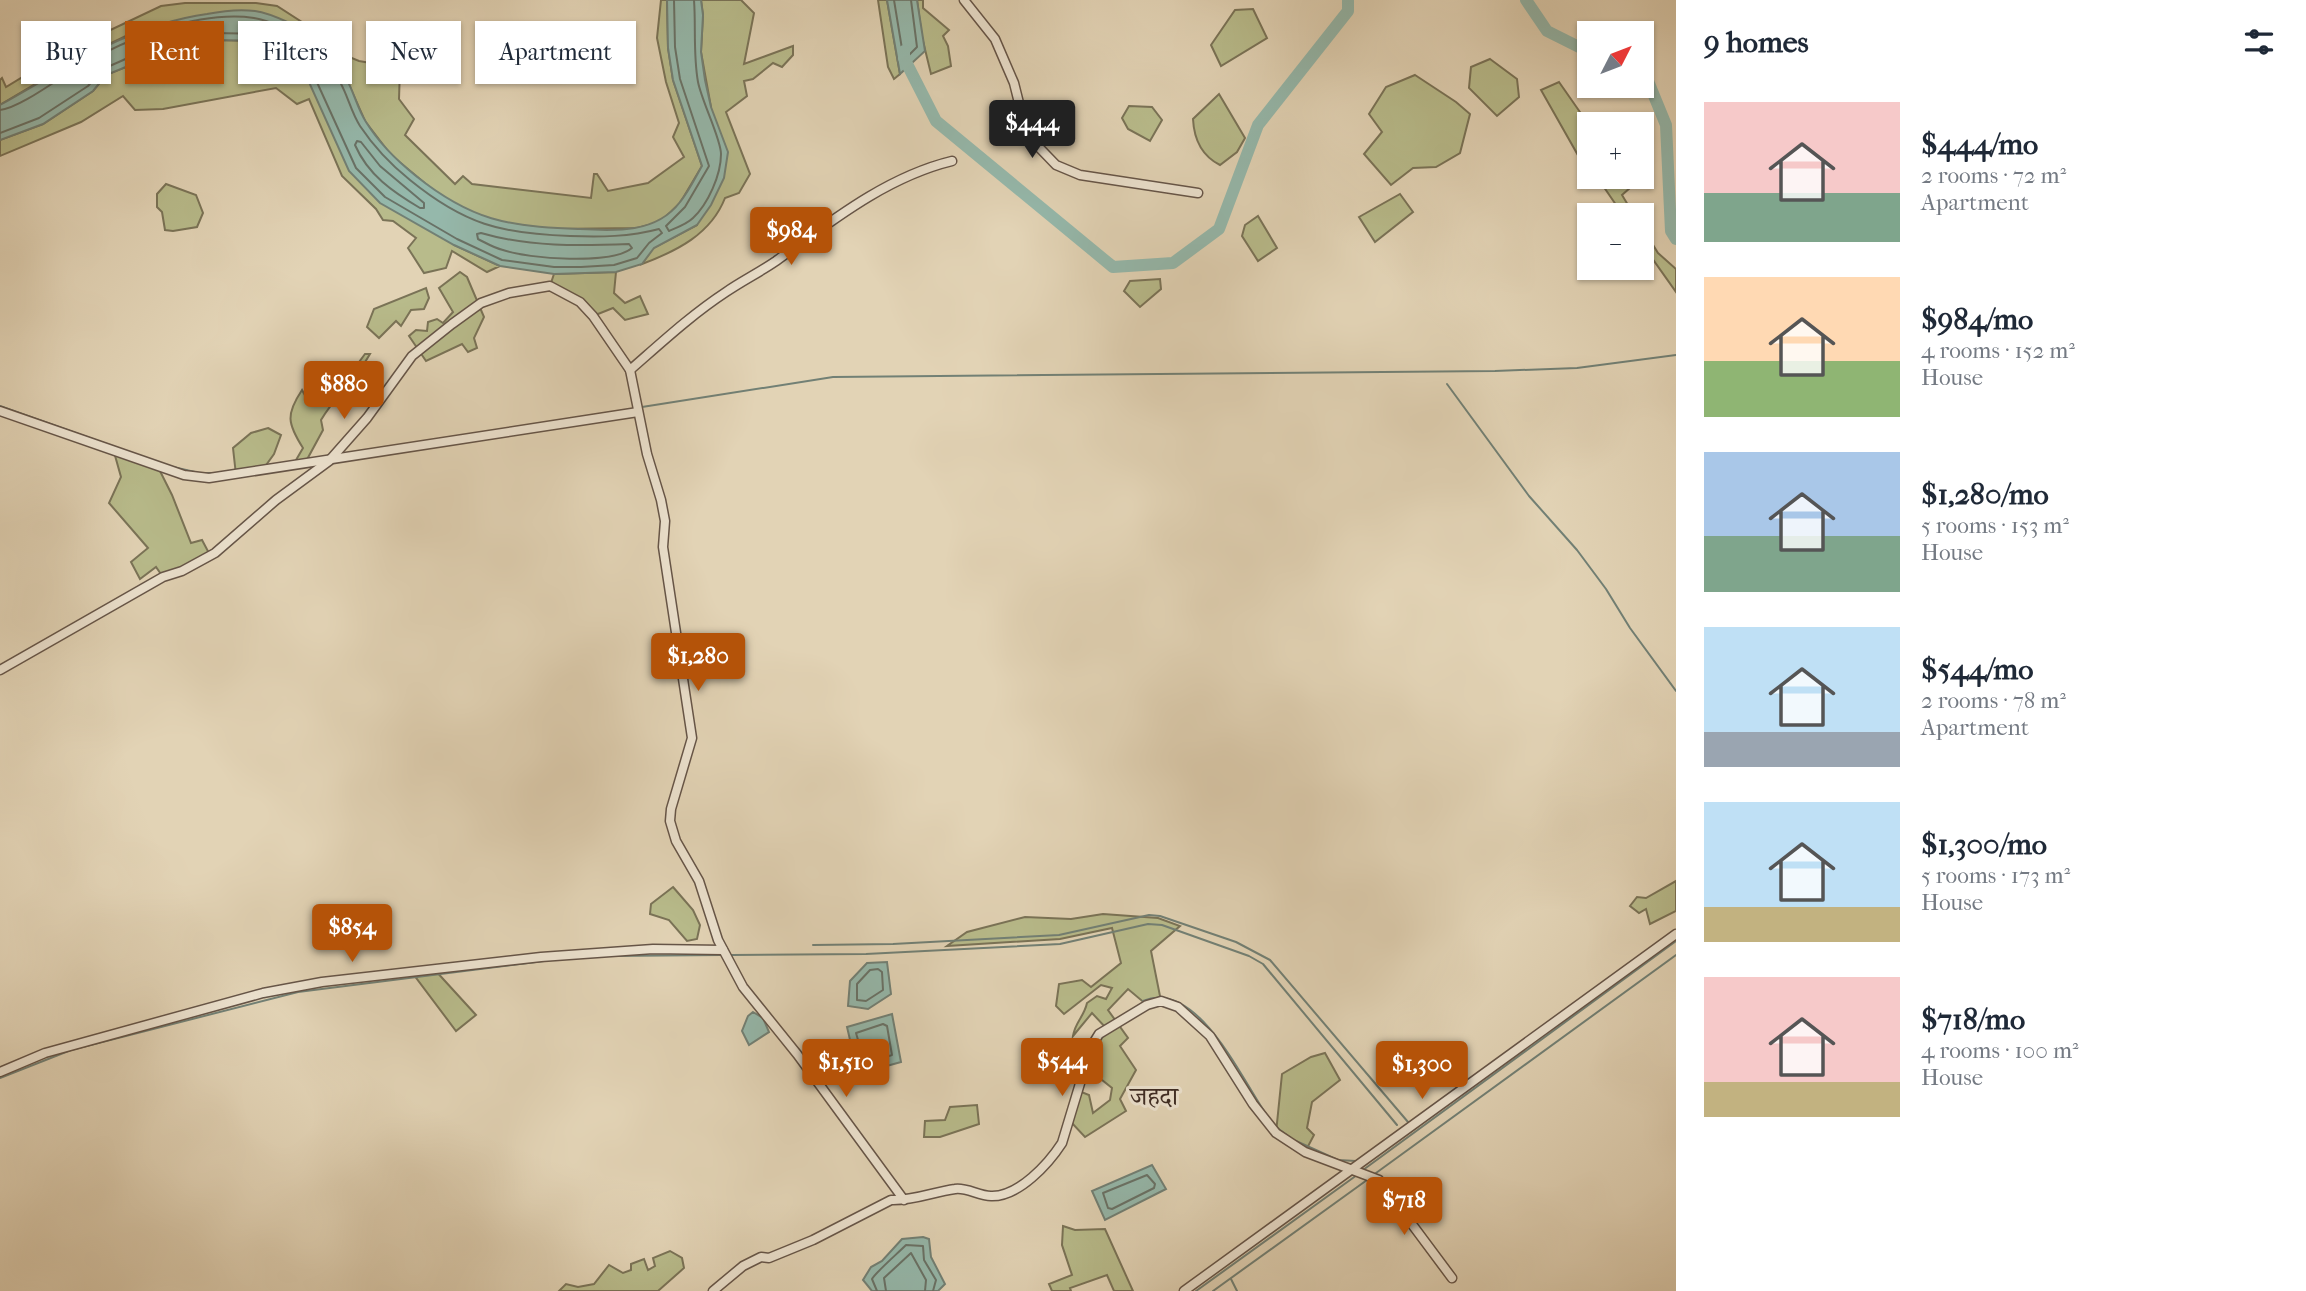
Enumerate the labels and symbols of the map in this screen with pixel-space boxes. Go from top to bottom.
north arrow [1577,21,1654,98]
pin: $444 [991,100,1073,160]
pin: $984 [750,208,832,267]
pin: $880 [303,362,385,421]
pin: $1,280 [641,634,755,693]
pin: $854 [311,904,393,964]
pin: $544 [1021,1038,1103,1098]
pin: $1,510 [789,1040,903,1099]
pin: $1,300 [1365,1042,1479,1101]
district label: जहदा [1128,1081,1180,1112]
pin: $718 [1363,1178,1445,1237]

